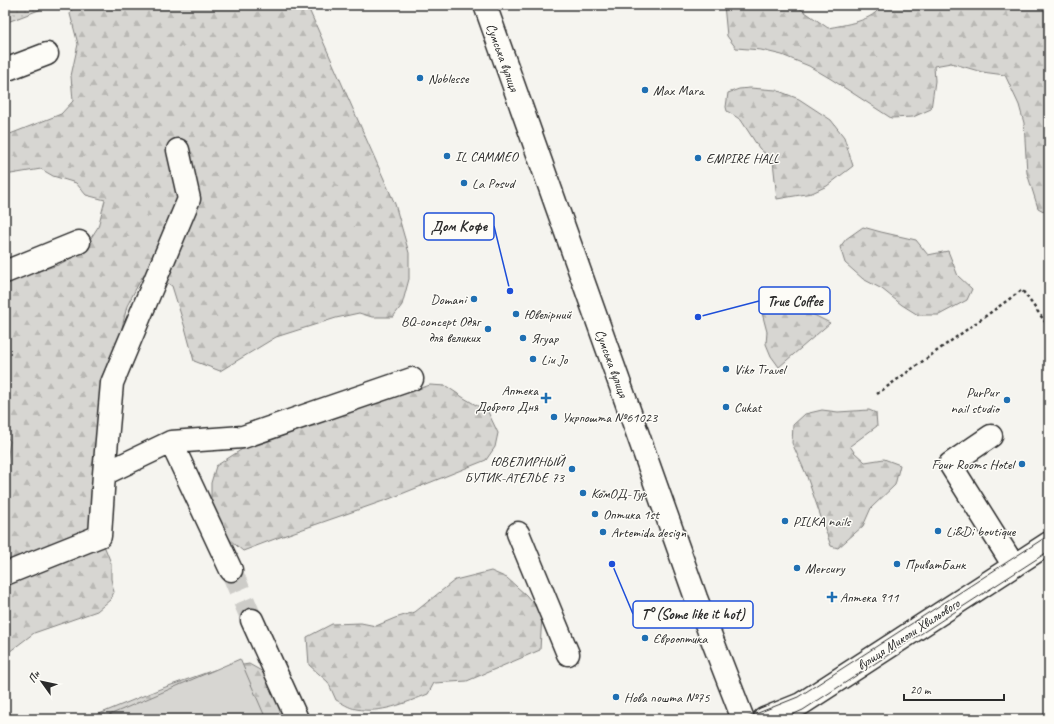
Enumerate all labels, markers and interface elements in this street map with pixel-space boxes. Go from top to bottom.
street label: Сумська вулиця [482,21,523,95]
place label: Noblesse [428,70,470,87]
marker: Noblesse [415,73,425,83]
place label: Max Mara [653,82,705,99]
marker: Max Mara [640,85,650,95]
place label: IL CAMMEO [455,148,520,165]
place label: EMPIRE HALL [706,150,780,167]
marker: IL CAMMEO [442,151,452,161]
marker: EMPIRE HALL [693,153,703,163]
place label: La Posud [472,175,517,192]
marker: La Posud [459,178,469,188]
callout: Дом Кофе [424,213,494,240]
text: Дом Кофе [431,217,489,236]
callout: True Coffee [759,287,830,314]
place label: Domani [430,291,468,308]
text: True Coffee [767,292,824,311]
marker: Domani [469,294,479,304]
place label: Ювелірний [524,306,573,323]
marker: Ювелірний [511,309,521,319]
place label: BQ-concept Одяг для великих [401,313,482,346]
marker: BQ-concept Одяг для великих [483,324,493,334]
street label: Сумська вулиця [591,327,632,401]
place label: Ягуар [531,330,559,347]
marker: Ягуар [518,333,528,343]
place label: Liu Jo [541,351,569,368]
marker: Liu Jo [528,354,538,364]
place label: Viko Travel [734,361,788,378]
marker: Viko Travel [721,364,731,374]
place label: Аптека Доброго Дня [475,382,539,415]
place label: PurPur nail studio [951,384,1001,417]
marker: Аптека Доброго Дня [541,393,551,403]
marker: PurPur nail studio [1002,395,1012,405]
place label: Cukat [734,399,763,416]
marker: Cukat [721,402,731,412]
place label: Укрпошта №61023 [562,409,659,426]
marker: Укрпошта №61023 [549,412,559,422]
place label: ЮВЕЛИРНЫЙ БУТИК-АТЕЛЬЕ 73 [465,453,566,486]
place label: Four Rooms Hotel [931,456,1017,473]
marker: Four Rooms Hotel [1017,459,1027,469]
marker: ЮВЕЛИРНЫЙ БУТИК-АТЕЛЬЕ 73 [567,464,577,474]
place label: КомОД-Тур [591,485,647,502]
marker: КомОД-Тур [578,488,588,498]
place label: Оптика 1st [603,506,660,523]
marker: Оптика 1st [590,509,600,519]
place label: PILKA nails [793,513,852,530]
marker: PILKA nails [780,516,790,526]
place label: Li&Di boutique [946,523,1017,540]
place label: Аrtemida design [611,524,687,541]
marker: Li&Di boutique [933,526,943,536]
marker: Аrtemida design [598,527,608,537]
place label: ПриватБанк [905,556,967,573]
marker: ПриватБанк [892,559,902,569]
place label: Mercury [805,560,846,577]
marker: Mercury [792,563,802,573]
place label: Аптека 911 [840,589,899,606]
marker: Аптека 911 [827,592,837,602]
street label: вулиця Миколи Хвильового [854,594,964,674]
callout: T° (Some like it hot) [633,601,753,628]
text: T° (Some like it hot) [641,605,746,624]
place label: Єврооптика [653,630,708,647]
marker: Єврооптика [640,633,650,643]
north arrow [22,662,62,702]
text: Пн [25,667,43,685]
scale bar [904,676,1004,702]
text: 20 m [910,682,932,698]
place label: Нова пошта №75 [624,689,710,706]
marker: Нова пошта №75 [611,692,621,702]

